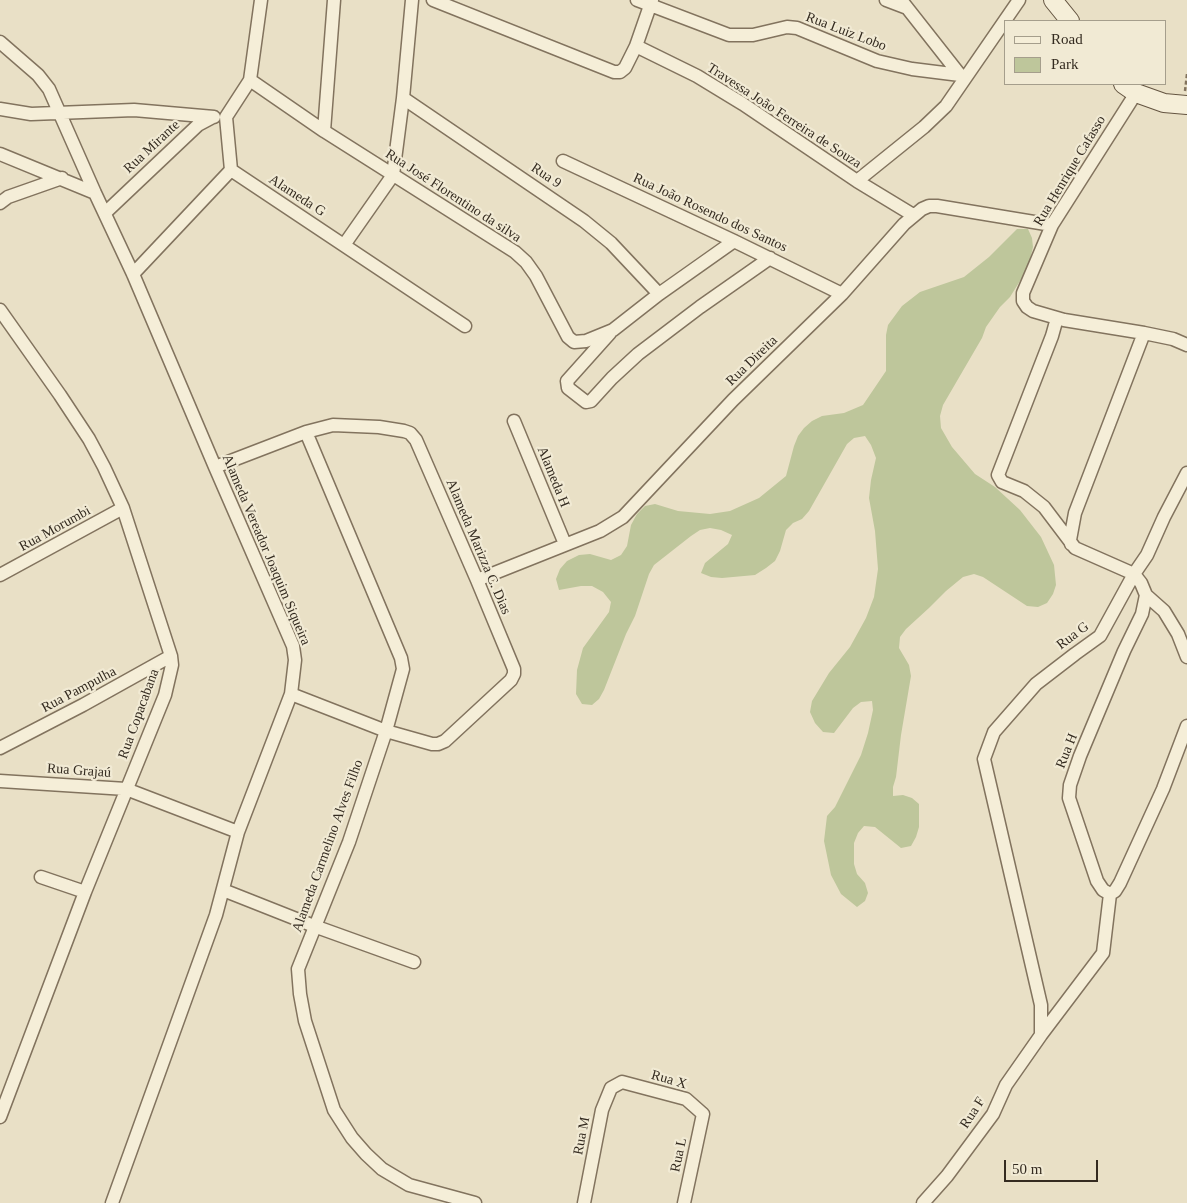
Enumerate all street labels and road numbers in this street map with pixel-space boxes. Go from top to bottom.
street label: Rua Luiz Lobo [803,9,889,55]
street label: Travessa João Ferreira de Souza [704,60,864,172]
street label: Rua Henrique Cafasso [1030,113,1110,229]
street label: Rua Mirante [121,117,183,177]
street label: Rua José Florentino da silva [382,146,524,246]
street label: Rua 9 [528,160,564,192]
street label: Rua João Rosendo dos Santos [630,170,790,256]
street label: Alameda G [266,171,328,221]
street label: Rua Direita [723,332,781,390]
street label: Alameda H [533,444,573,510]
street label: Alameda Vereador Joaquim Siqueira [218,452,314,648]
street label: Alameda Marizza C. Dias [442,477,514,617]
street label: Rua Morumbi [16,503,94,555]
street label: Rua G [1054,618,1092,654]
street label: Rua Pampulha [39,663,119,717]
street label: Rua Copacabana [115,667,163,761]
street label: Rua H [1052,731,1082,771]
street label: Alameda Carmelino Alves Filho [289,757,367,935]
street label: Rua Grajaú [46,760,112,782]
street label: Rua X [649,1067,689,1093]
street label: Rua F [957,1094,989,1132]
street label: Rua M [570,1116,594,1156]
street label: Rua L [667,1136,691,1174]

